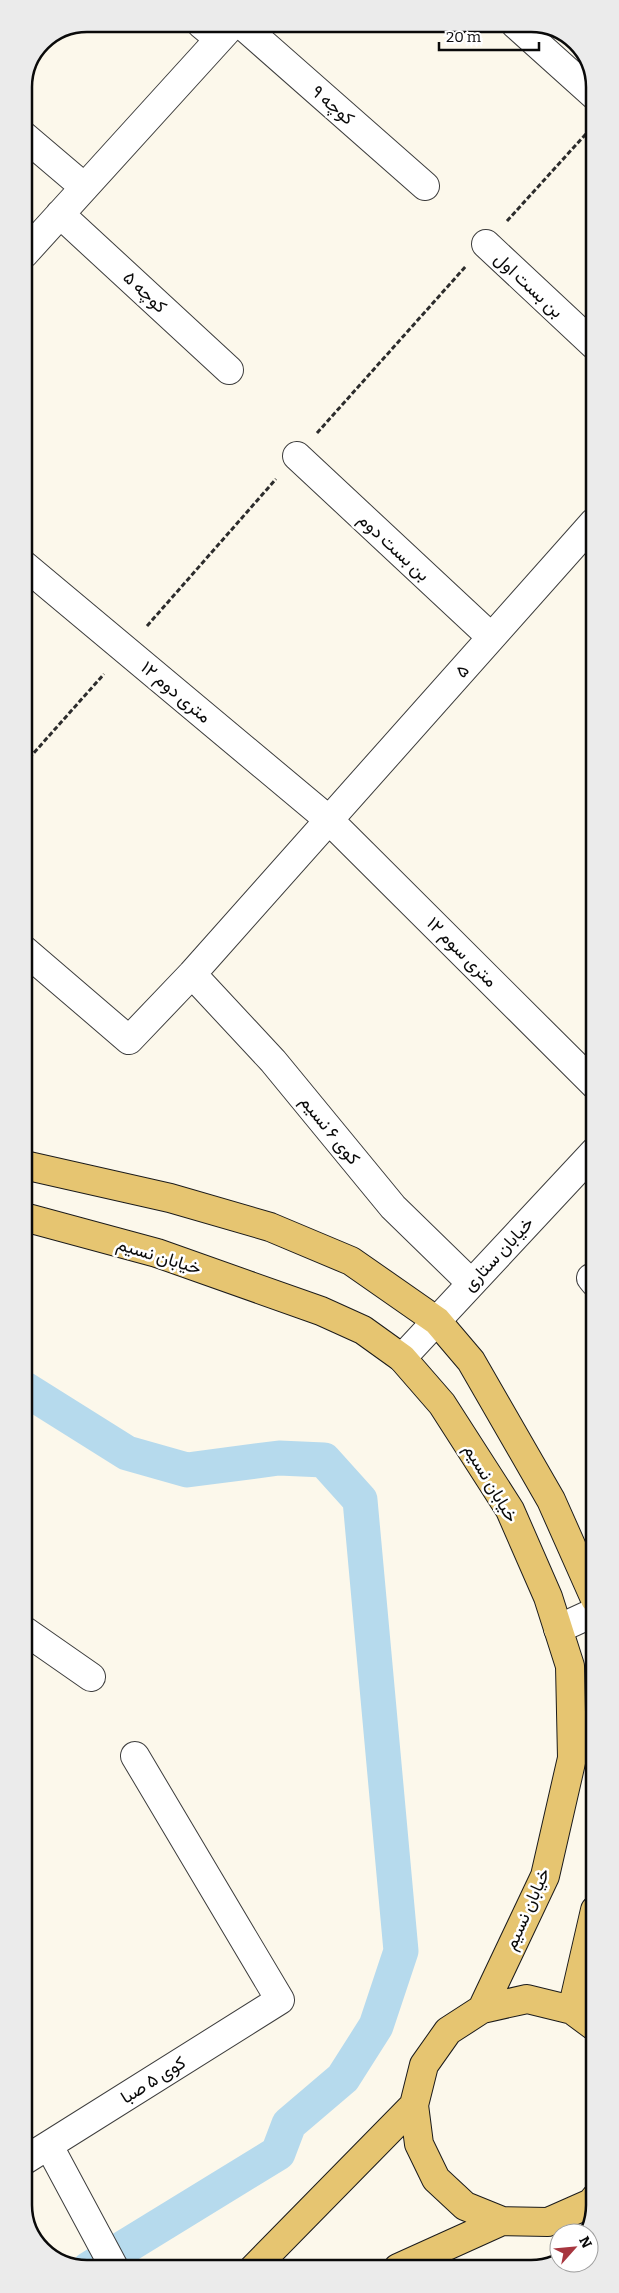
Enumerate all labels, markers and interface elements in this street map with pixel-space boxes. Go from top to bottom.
scale bar [439,20,539,52]
text: 20 m [446,28,482,46]
street label: کوچه ۹ [306,80,359,130]
street label: بن بست اول [490,247,568,323]
street label: کوچه ۵ [118,266,171,318]
street label: بن بست دوم [353,508,434,586]
street label: ۱۲ متری دوم [136,656,216,728]
street label: ۵ [450,660,474,682]
street label: ۱۲ متری سوم [422,912,502,992]
street label: کوی ۶ نسیم [295,1091,365,1170]
street label: خیابان ستاری [458,1212,538,1296]
street label: خیابان نسیم [114,1233,204,1280]
street label: خیابان نسیم [458,1440,523,1527]
street label: خیابان نسیم [499,1865,556,1954]
street label: کوی ۵ صبا [116,2051,190,2109]
north arrow [549,2223,599,2273]
text: N [575,2234,595,2251]

